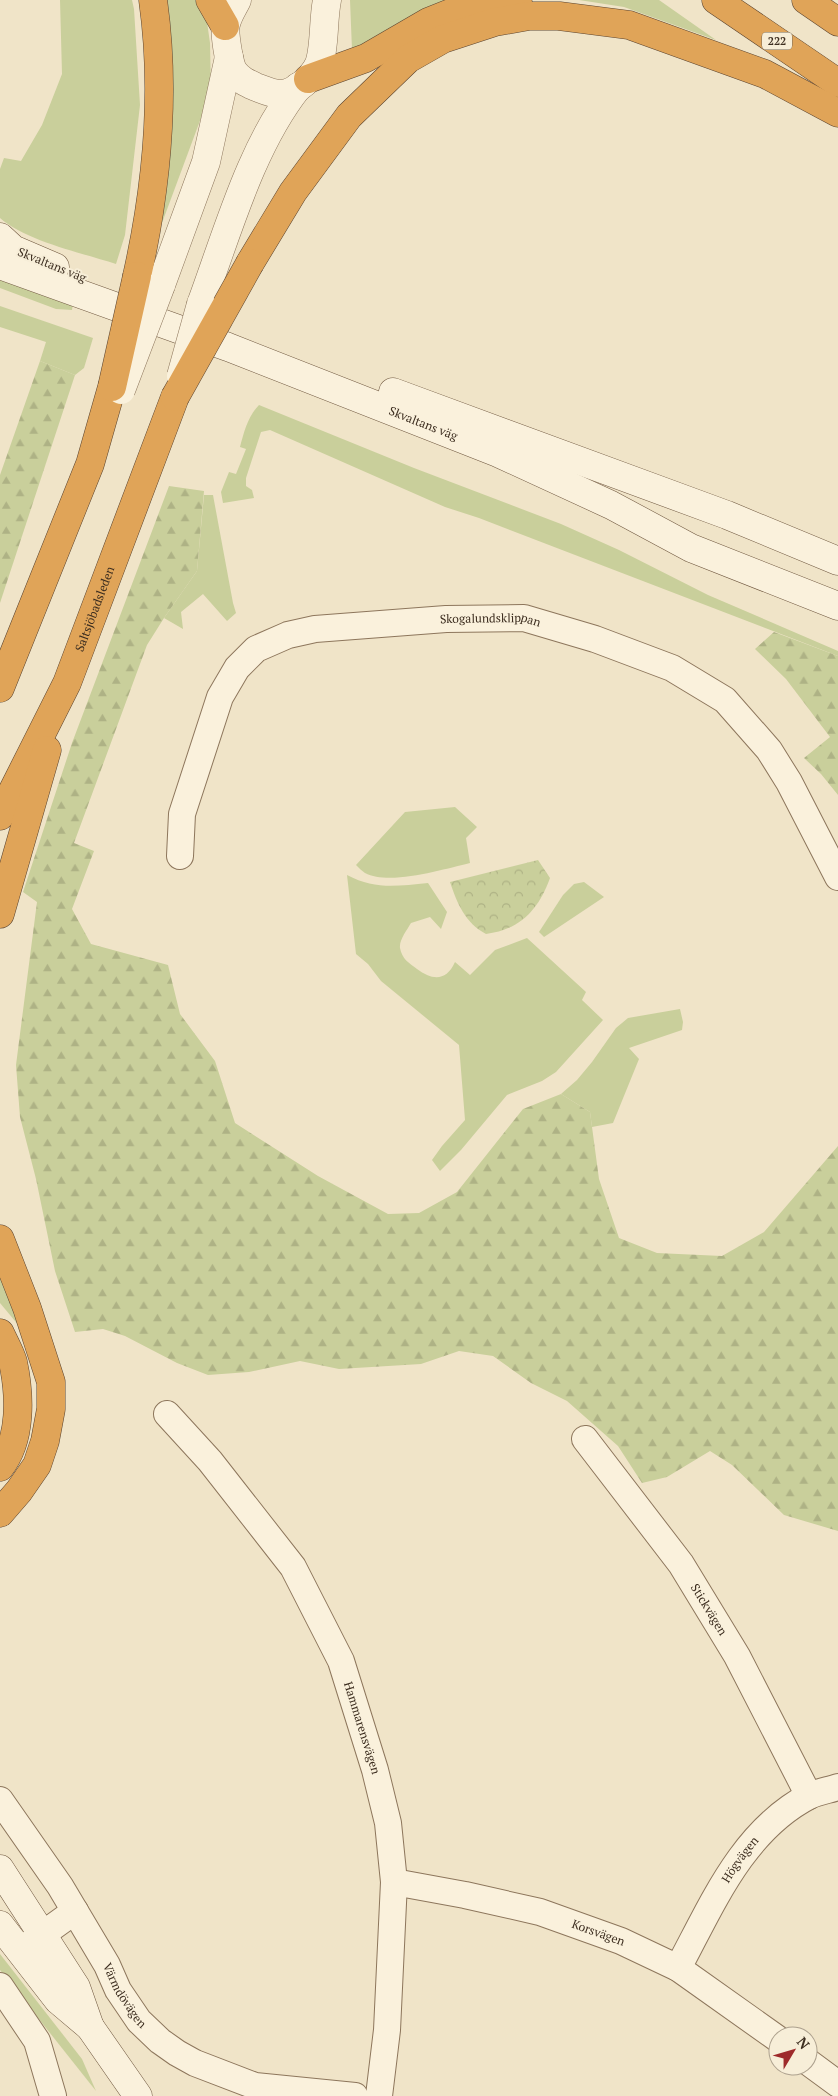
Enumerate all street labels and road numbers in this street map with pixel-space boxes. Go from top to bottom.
road number: 222 [762,32,792,49]
street label: Skvaltans väg [16,244,89,285]
street label: Skvaltans väg [387,403,461,444]
street label: Saltsjöbadsleden [72,564,117,654]
street label: Skogalundsklippan [439,610,543,630]
street label: Stickvägen [688,1581,731,1638]
street label: Hammarensvägen [341,1680,384,1776]
street label: Högvägen [718,1833,761,1885]
street label: Korsvägen [570,1916,627,1949]
street label: Värmdövägen [100,1960,150,2031]

